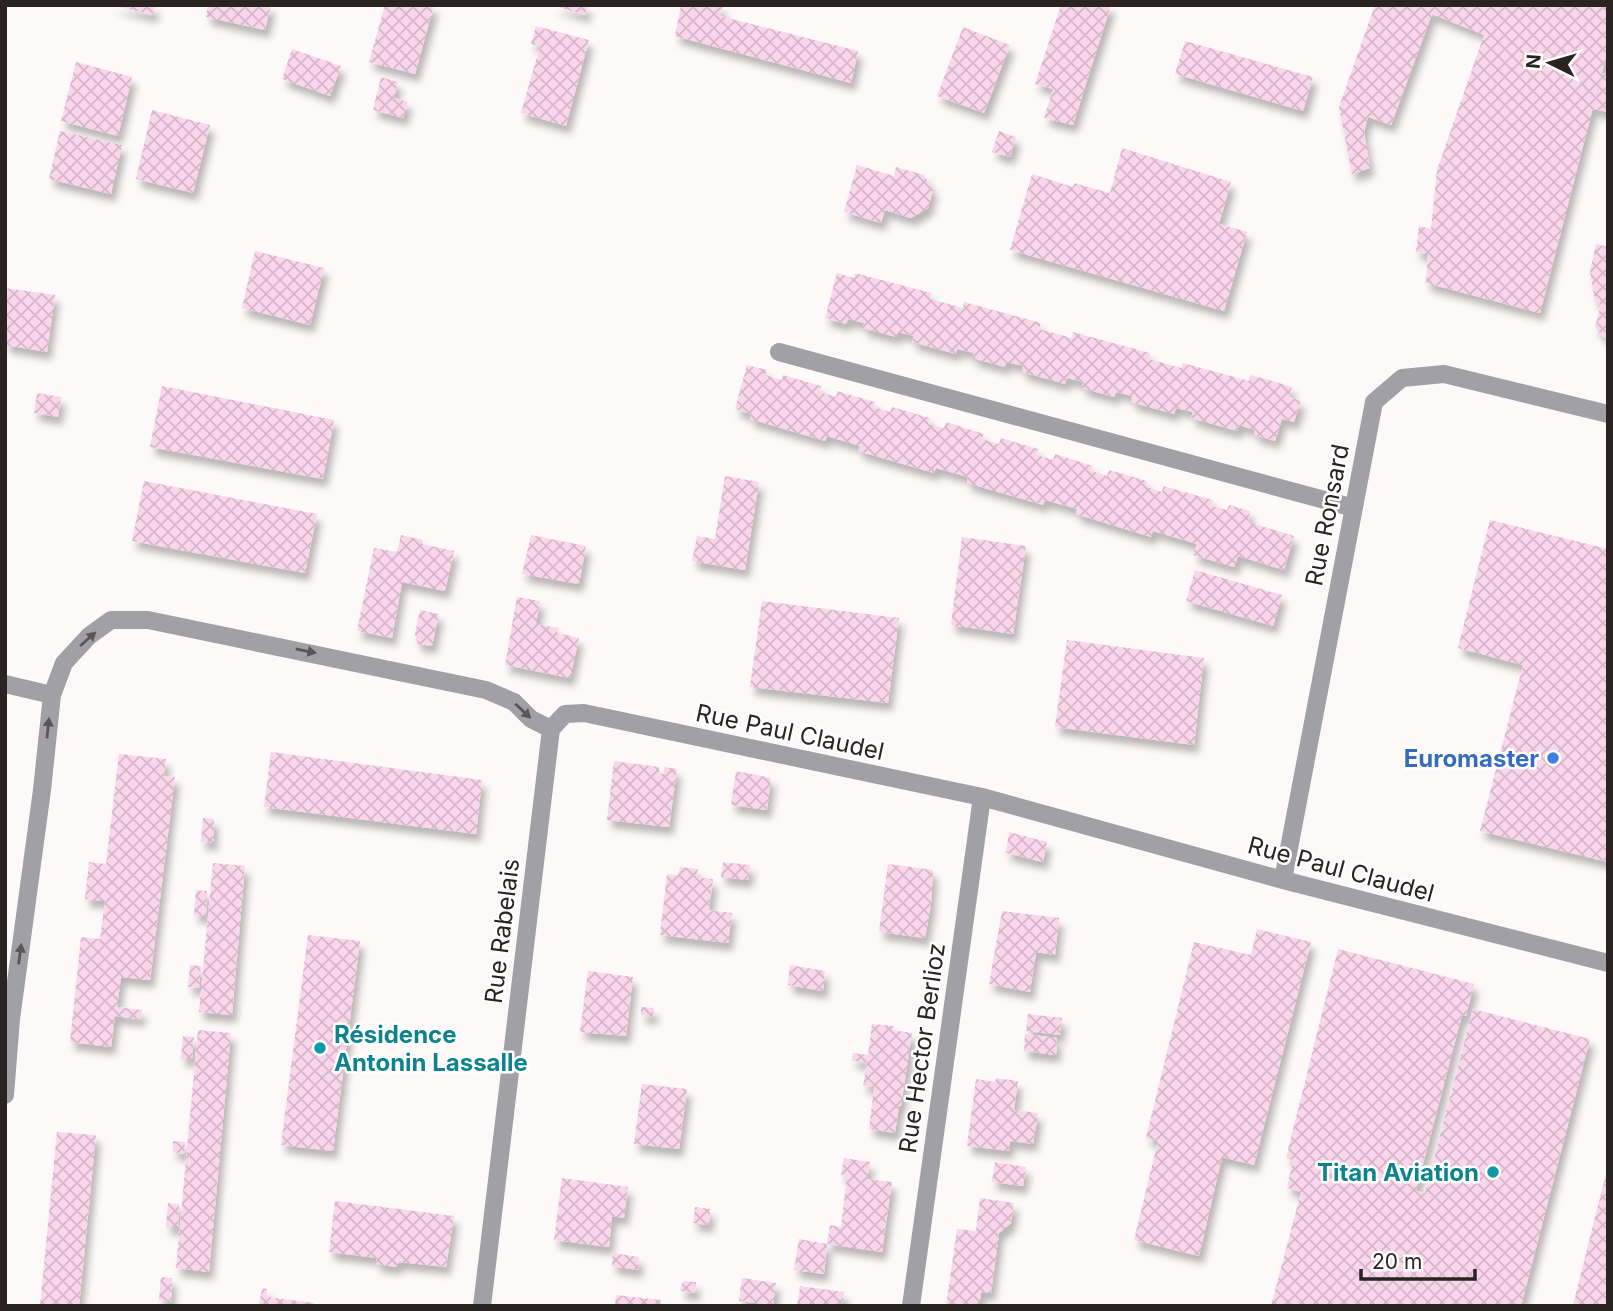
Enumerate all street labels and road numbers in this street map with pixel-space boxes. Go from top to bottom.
street label: Rue Ronsard [1299,442,1355,588]
street label: Rue Paul Claudel [693,698,887,766]
street label: Rue Paul Claudel [1245,830,1437,908]
street label: Rue Rabelais [479,857,525,1005]
street label: Rue Hector Berlioz [893,941,951,1155]

